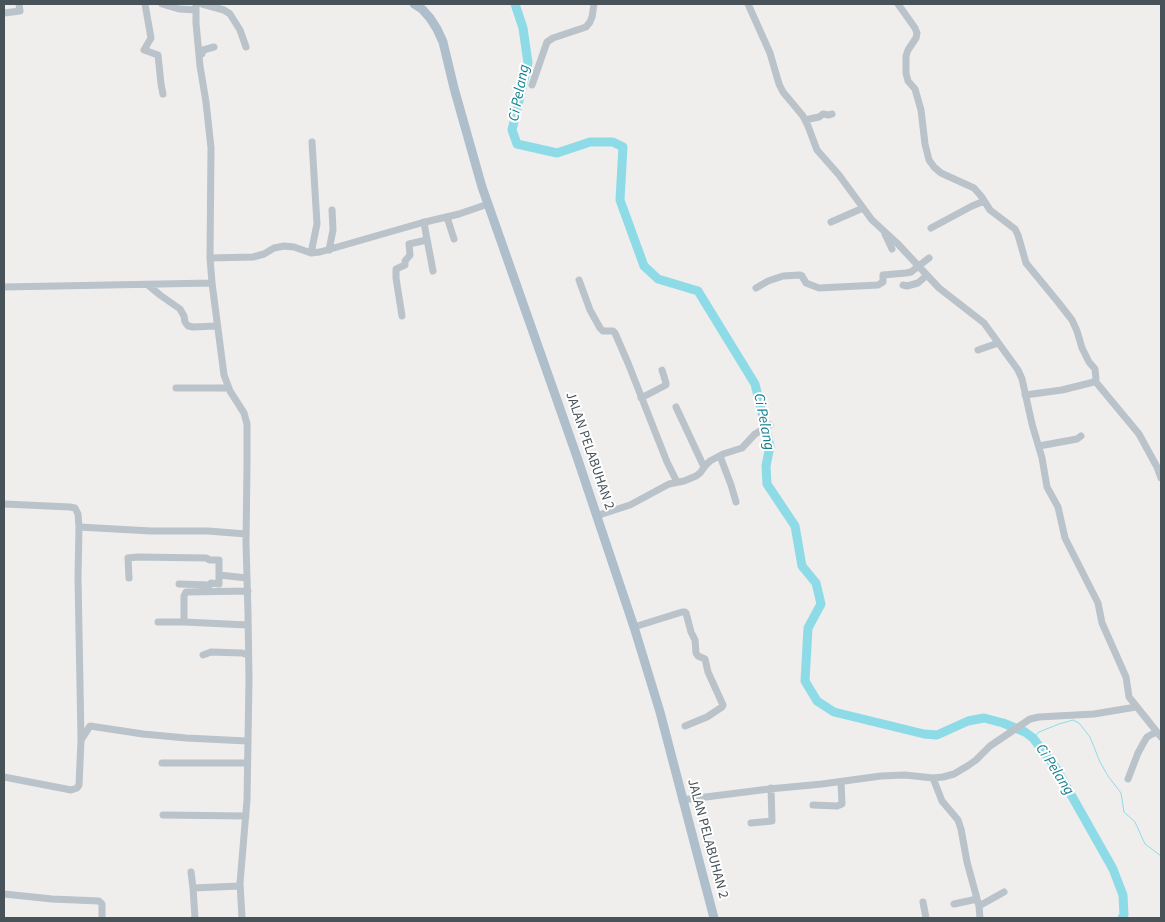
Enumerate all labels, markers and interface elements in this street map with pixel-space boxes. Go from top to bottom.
water label: Ci Pelang [506,63,534,123]
street label: JALAN PELABUHAN 2 [561,390,617,512]
water label: Ci Pelang [749,392,777,452]
water label: Ci Pelang [1031,741,1077,799]
street label: JALAN PELABUHAN 2 [683,777,731,901]

